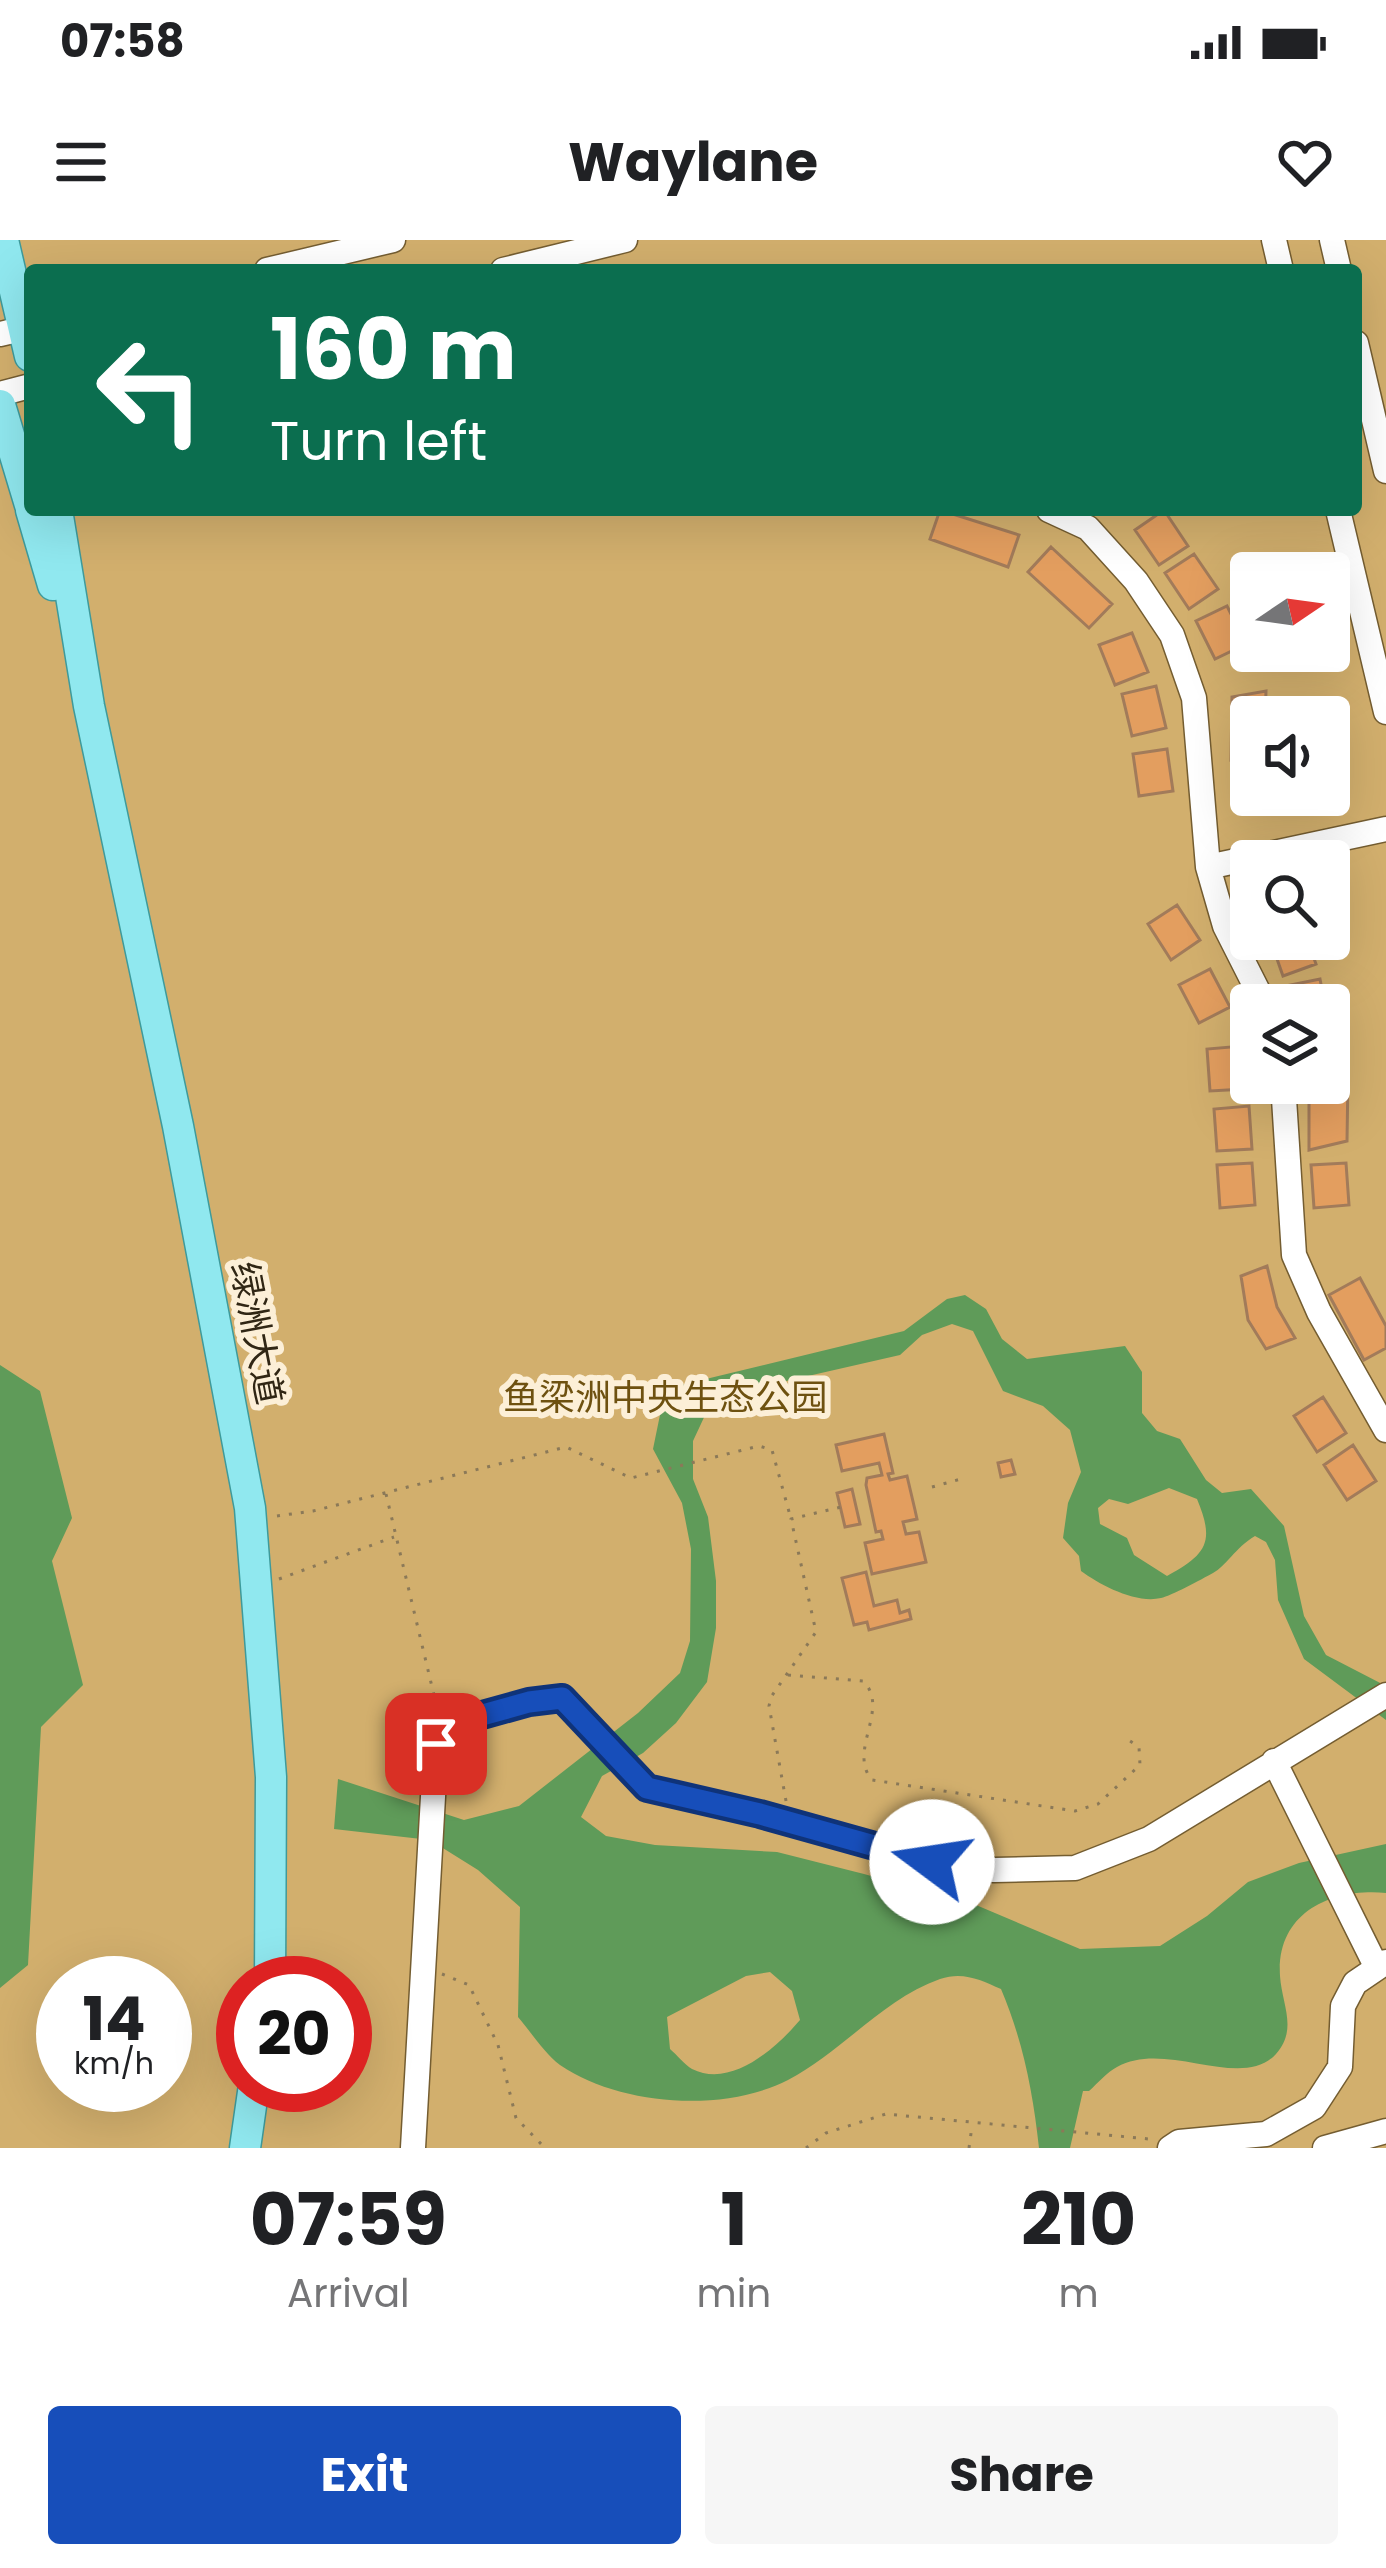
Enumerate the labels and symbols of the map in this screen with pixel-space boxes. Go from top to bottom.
north arrow [1230,552,1350,672]
street label: 绿洲大道 [218,1257,296,1409]
park label: 鱼梁洲中央生态公园 [503,1372,827,1423]
pin [385,1693,487,1795]
position arrow [869,1799,995,1925]
speed limit sign: 20 [216,1956,372,2112]

